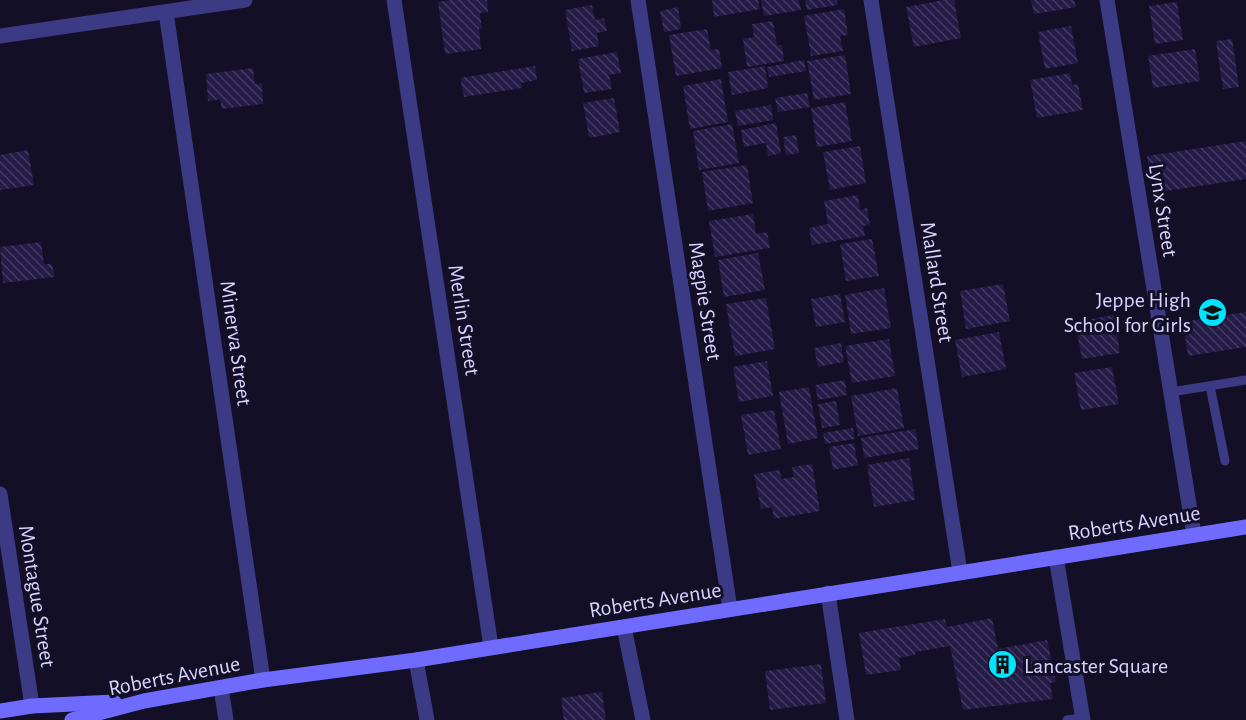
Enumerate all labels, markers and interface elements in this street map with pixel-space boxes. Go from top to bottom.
street label: Lynx Street [1145,162,1181,258]
street label: Mallard Street [917,220,957,344]
street label: Magpie Street [685,240,725,362]
street label: Merlin Street [444,263,484,377]
street label: Minerva Street [216,279,256,407]
place label: Jeppe High School for Girls [1064,289,1191,336]
school or university icon: Jeppe High School for Girls [1196,296,1228,328]
street label: Roberts Avenue [1066,502,1202,544]
street label: Montague Street [15,524,59,669]
street label: Roberts Avenue [587,579,723,621]
building icon: Lancaster Square [987,649,1019,681]
street label: Roberts Avenue [106,652,242,700]
place label: Lancaster Square [1024,655,1168,677]

